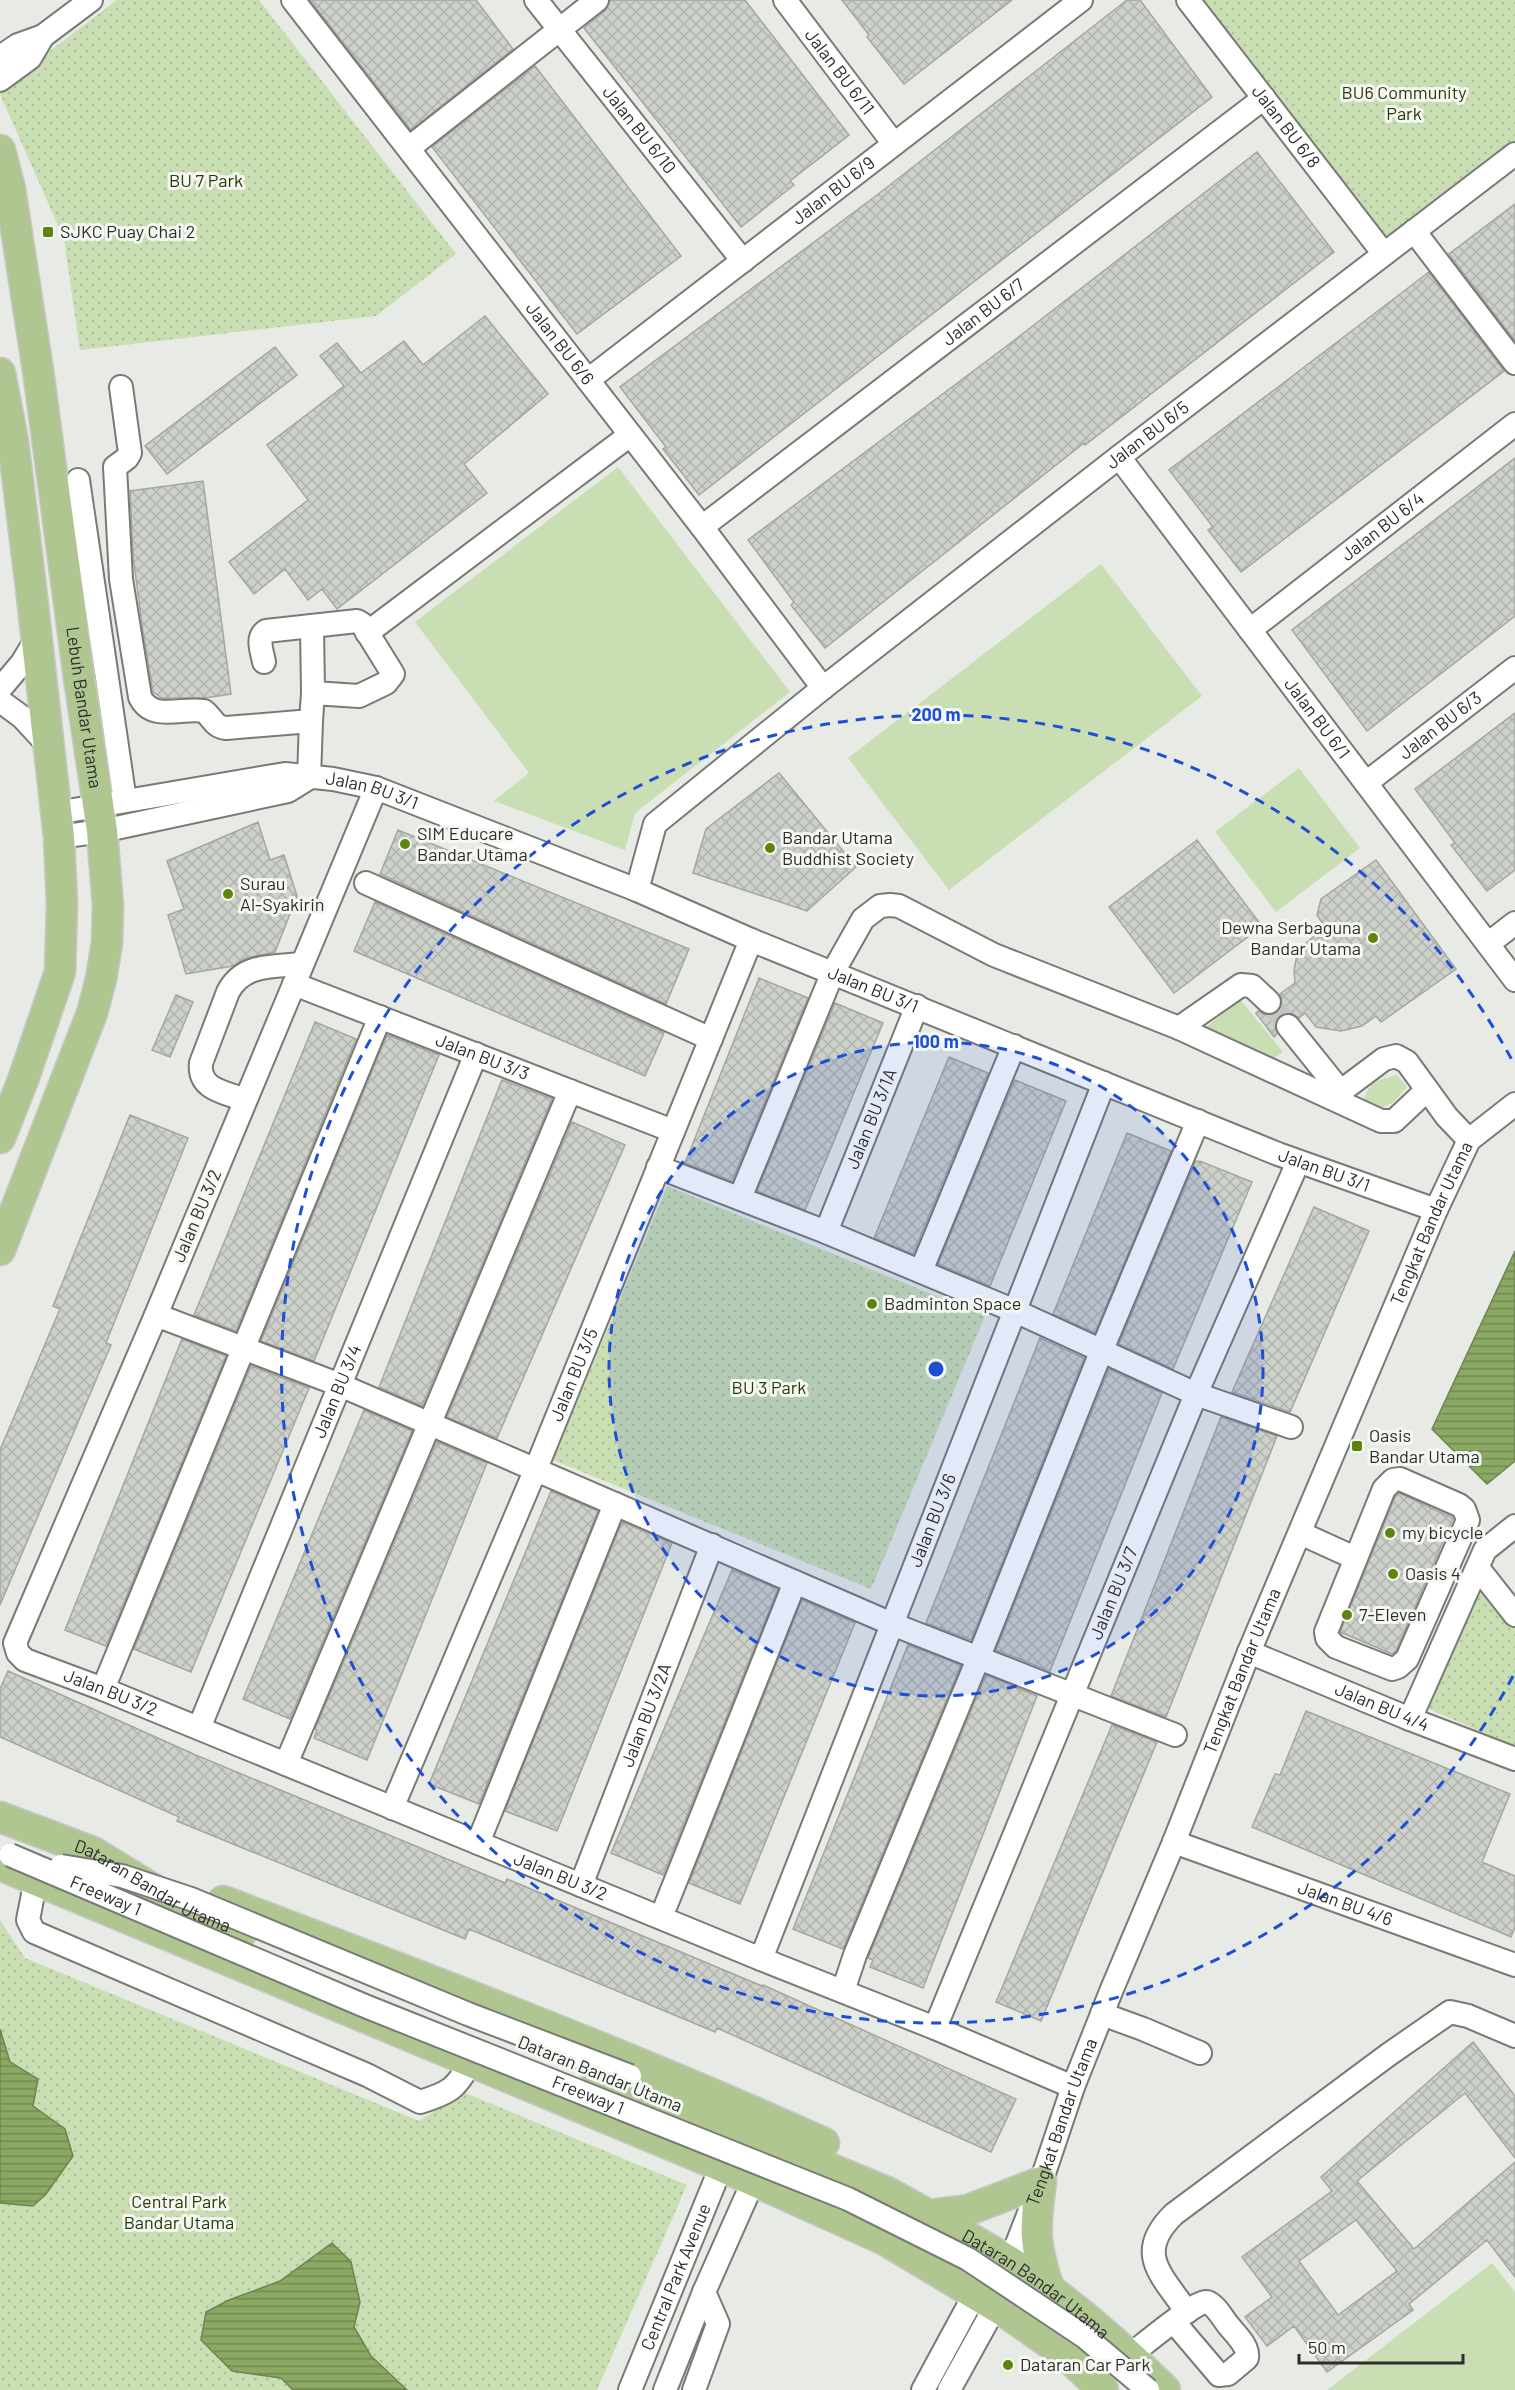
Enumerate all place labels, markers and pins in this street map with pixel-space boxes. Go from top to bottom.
place label: SJKC Puay Chai 2 [60,220,195,242]
marker: SJKC Puay Chai 2 [41,225,55,239]
place label: SIM Educare Bandar Utama [417,822,528,865]
place label: Bandar Utama Buddhist Society [782,826,914,869]
marker: SIM Educare Bandar Utama [398,837,412,851]
marker: Bandar Utama Buddhist Society [763,841,777,855]
place label: Surau Al-Syakirin [240,872,324,915]
marker: Surau Al-Syakirin [221,887,235,901]
place label: Dewna Serbaguna Bandar Utama [1221,916,1361,959]
marker: Dewna Serbaguna Bandar Utama [1366,931,1380,945]
place label: Badminton Space [884,1292,1021,1314]
marker: Badminton Space [865,1297,879,1311]
centre of rings [926,1359,946,1379]
place label: Oasis Bandar Utama [1369,1424,1480,1467]
marker: Oasis Bandar Utama [1350,1439,1364,1453]
place label: my bicycle [1402,1521,1483,1543]
marker: my bicycle [1383,1526,1397,1540]
place label: Oasis 4 [1405,1562,1461,1584]
marker: Oasis 4 [1386,1567,1400,1581]
place label: 7-Eleven [1359,1603,1427,1625]
marker: 7-Eleven [1340,1608,1354,1622]
place label: Dataran Car Park [1020,2353,1150,2375]
marker: Dataran Car Park [1001,2358,1015,2372]

